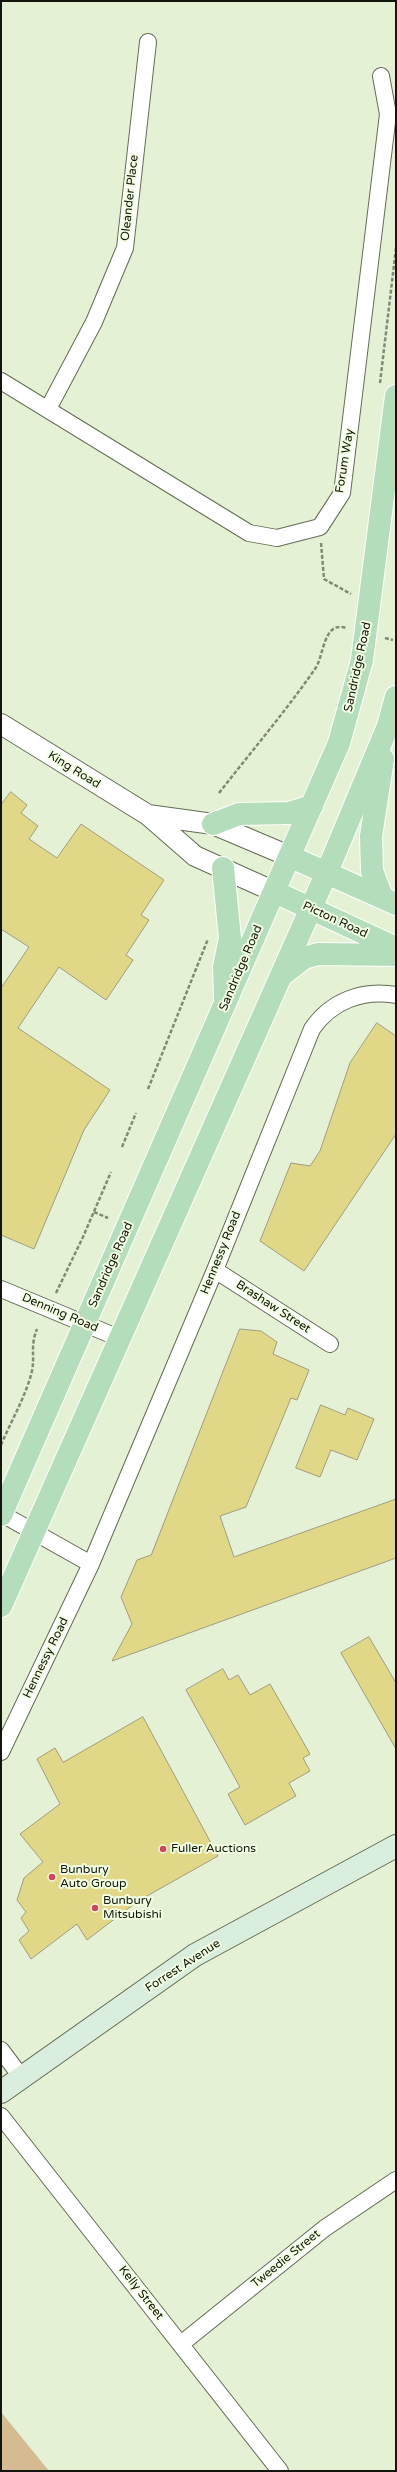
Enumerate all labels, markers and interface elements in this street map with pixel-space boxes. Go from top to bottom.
street label: Oleander Place [118,154,142,242]
street label: Forum Way [333,428,357,494]
street label: Sandridge Road [341,621,375,713]
street label: King Road [45,748,103,792]
street label: Picton Road [300,899,370,941]
street label: Sandridge Road [216,923,266,1013]
street label: Hennessy Road [198,1209,244,1297]
street label: Sandridge Road [86,1220,136,1310]
street label: Brashaw Street [233,1277,313,1337]
street label: Denning Road [20,1290,100,1336]
street label: Hennessy Road [20,1615,72,1701]
place label: Fuller Auctions [171,1842,256,1856]
marker: Fuller Auctions [158,1844,168,1854]
place label: Bunbury Auto Group [60,1863,127,1891]
marker: Bunbury Auto Group [47,1872,57,1882]
place label: Bunbury Mitsubishi [103,1894,162,1922]
marker: Bunbury Mitsubishi [90,1903,100,1913]
street label: Forrest Avenue [143,1936,223,1996]
street label: Tweedie Street [249,2227,323,2291]
street label: Kelly Street [115,2263,167,2323]

